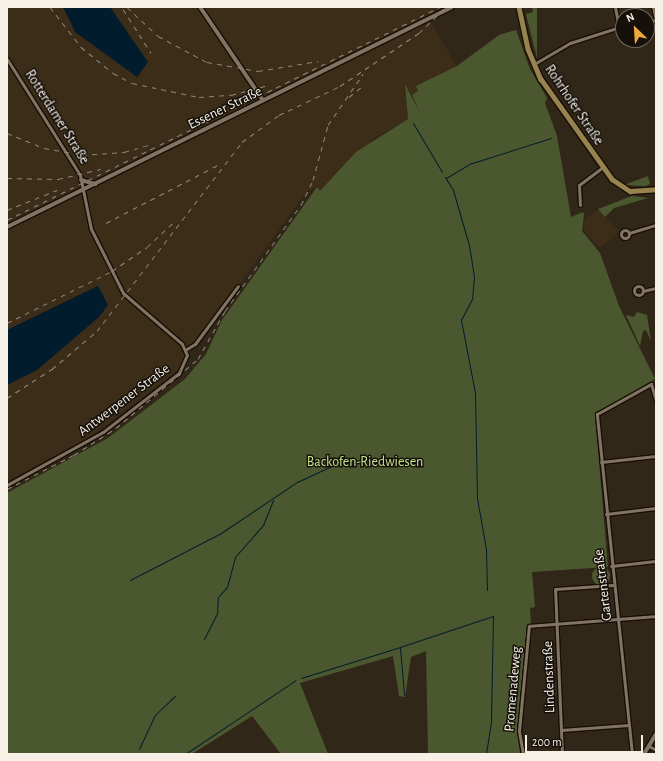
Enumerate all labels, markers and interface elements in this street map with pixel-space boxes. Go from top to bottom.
north arrow [615,8,655,48]
text: N [624,11,636,24]
street label: Rohrhofer Straße [541,62,607,148]
street label: Rotterdamer Straße [21,67,93,167]
street label: Essener Straße [185,83,265,133]
street label: Antwerpener Straße [75,360,173,440]
park label: Backofen-Riedwiesen [307,454,423,470]
street label: Gartenstraße [590,548,616,622]
street label: Lindenstraße [539,641,559,713]
street label: Promenadeweg [501,646,525,732]
scale bar [527,727,645,753]
text: 200 m [532,736,562,748]

